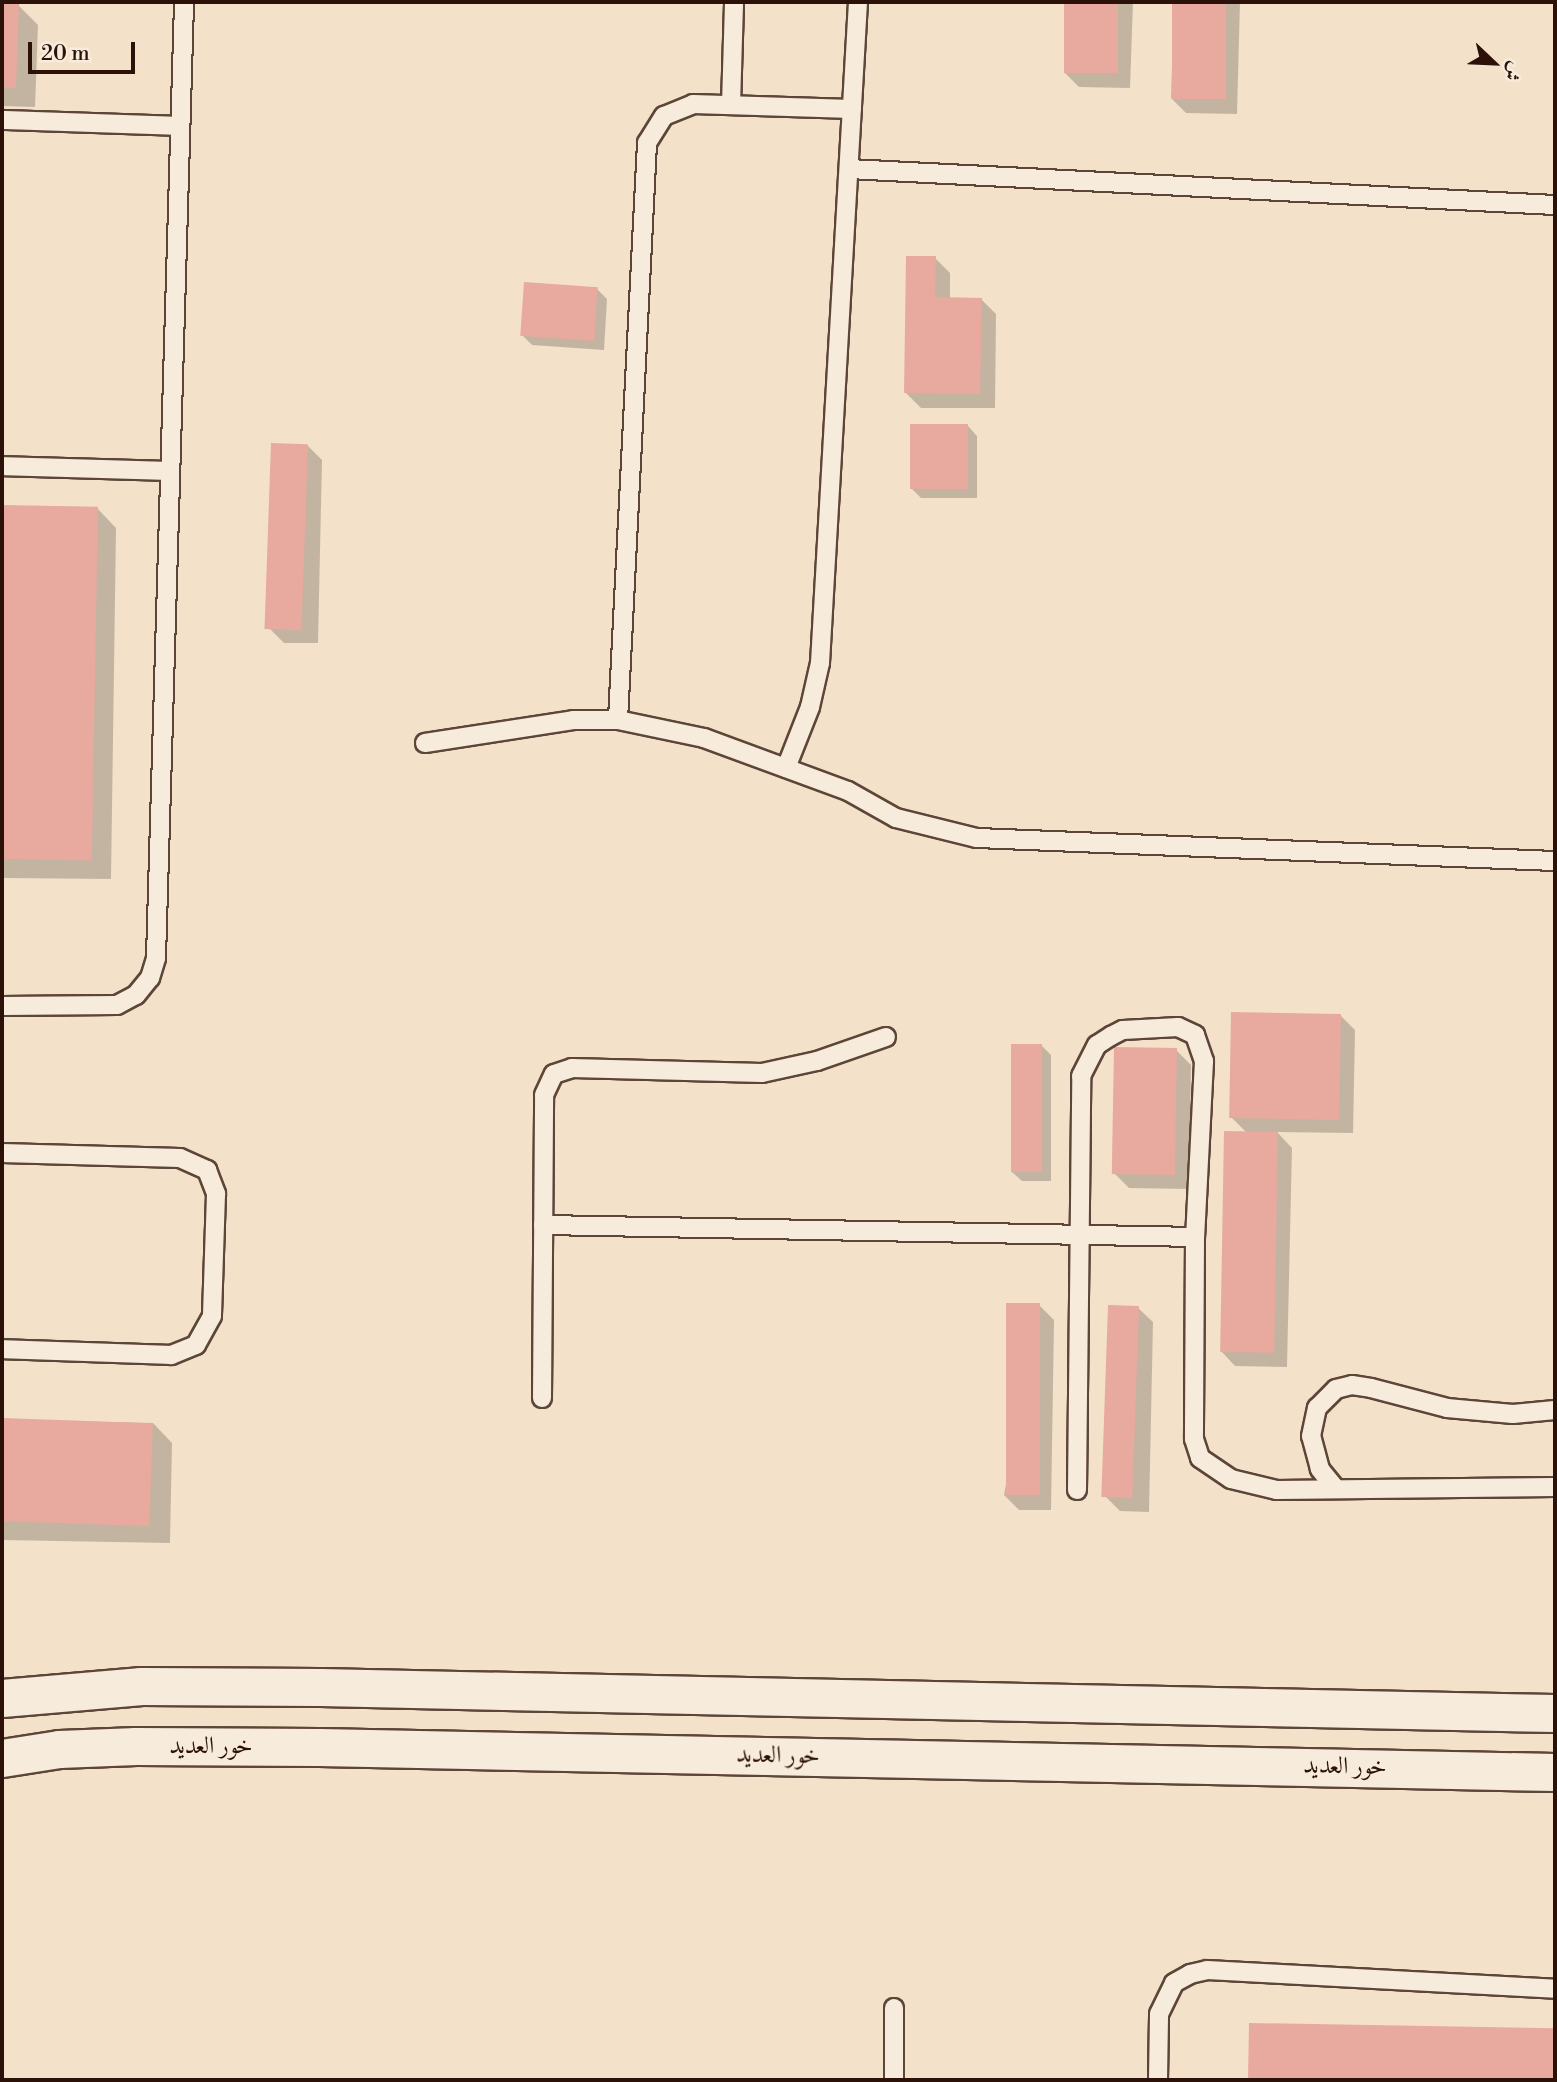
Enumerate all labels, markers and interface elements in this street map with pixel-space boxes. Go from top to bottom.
scale bar [32,28,138,72]
north arrow [1459,28,1529,98]
text: 20 m [41,41,90,67]
text: ش [1499,58,1528,85]
street label: خور العديد [169,1733,253,1761]
street label: خور العديد [736,1741,820,1771]
street label: خور العديد [1303,1752,1387,1782]

